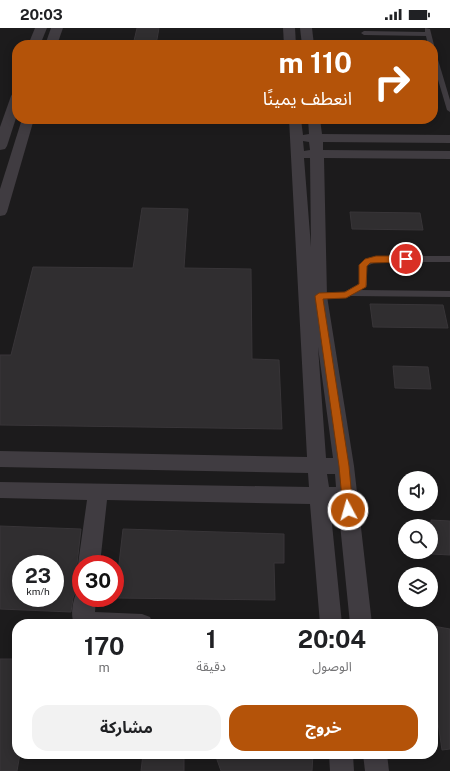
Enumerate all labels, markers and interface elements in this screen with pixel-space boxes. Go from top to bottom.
text: 20:03 [20,6,63,23]
text: 110 m [279,46,352,79]
icon: right [366,56,418,108]
text: انعطف يمينًا [263,88,352,109]
pin [389,242,423,276]
icon: arrive [395,248,417,270]
map controls [398,471,438,607]
button: sound [398,471,438,511]
position arrow [327,489,369,531]
button: search [398,519,438,559]
speed limit sign: 30 [72,555,124,607]
text: 23 [25,564,51,588]
button: layers [398,567,438,607]
text: km/h [26,585,50,597]
text: 1 [206,625,216,653]
text: 20:04 [298,625,366,653]
text: 170 [84,632,124,660]
text: دقيقة [196,659,226,674]
text: الوصول [312,659,352,674]
text: m [99,660,110,675]
button: مشاركة [32,705,221,751]
button: خروج [229,705,418,751]

